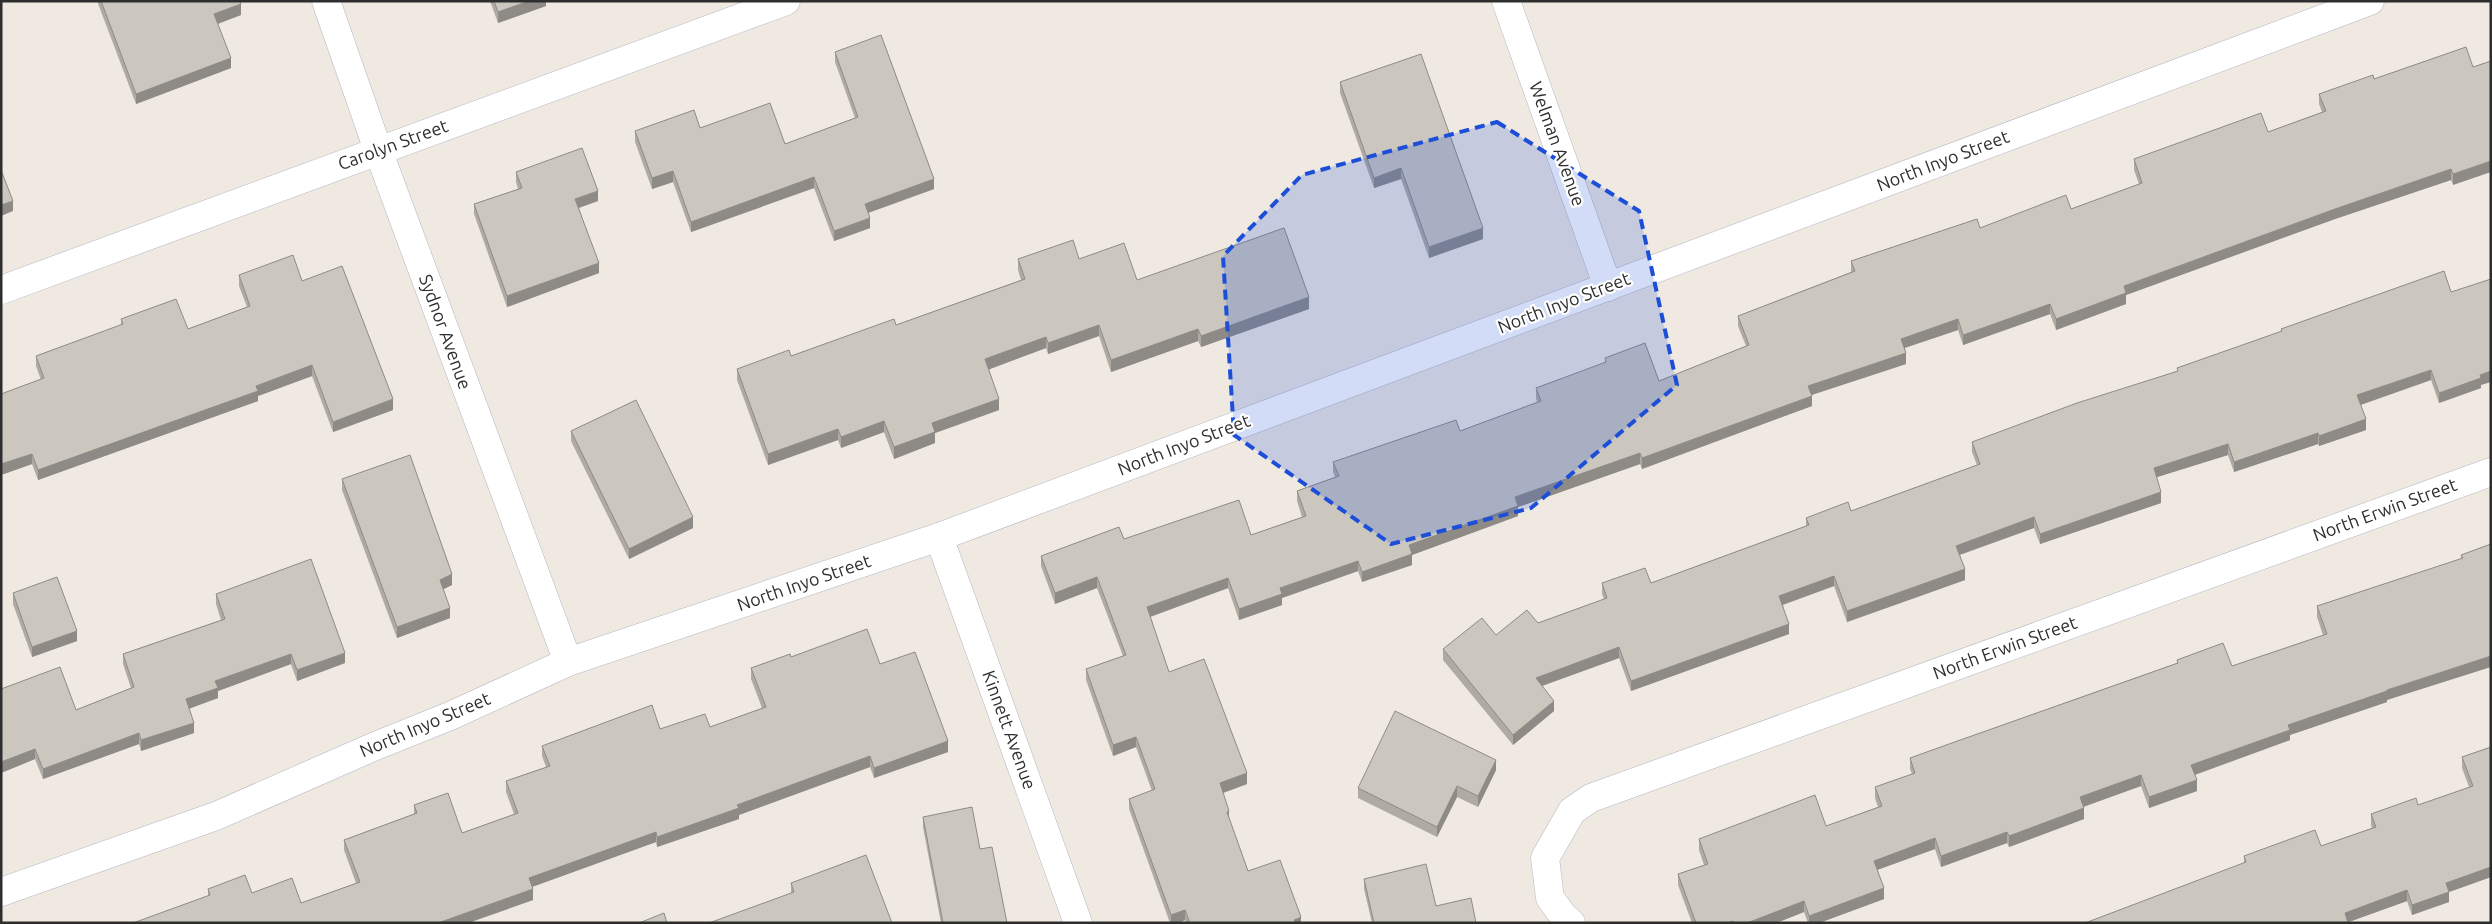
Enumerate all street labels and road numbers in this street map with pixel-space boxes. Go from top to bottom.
street label: Welman Avenue [1526,79,1590,209]
street label: Carolyn Street [335,115,450,173]
street label: North Inyo Street [1874,126,2012,194]
street label: North Inyo Street [1495,268,1633,336]
street label: Sydnor Avenue [416,271,476,392]
street label: North Inyo Street [1115,410,1253,478]
street label: North Erwin Street [2310,474,2459,544]
street label: North Inyo Street [734,550,873,614]
street label: North Erwin Street [1930,612,2079,682]
street label: Kinnett Avenue [979,667,1041,792]
street label: North Inyo Street [356,688,493,761]

